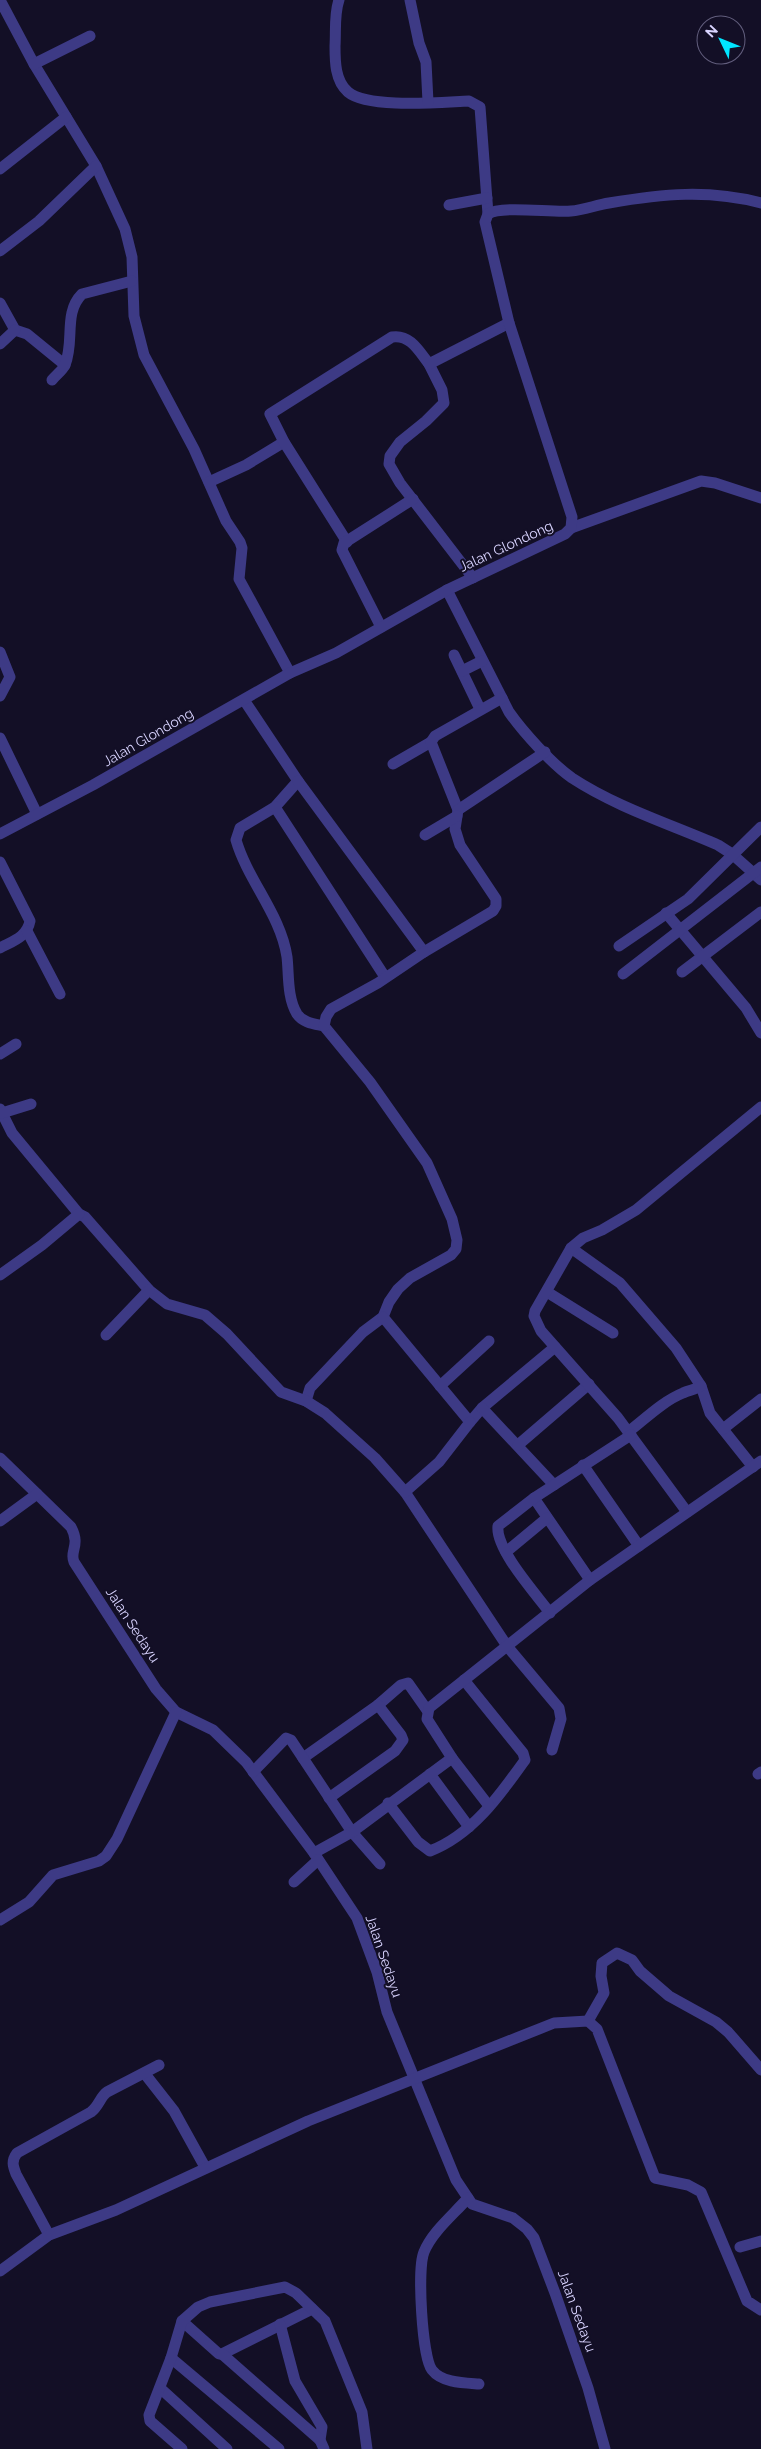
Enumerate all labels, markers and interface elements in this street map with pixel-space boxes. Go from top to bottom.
north arrow [696,15,746,65]
text: N [702,22,721,40]
street label: Jalan Glondong [457,517,555,575]
street label: Jalan Glondong [100,705,196,769]
street label: Jalan Sedayu [103,1585,163,1665]
street label: Jalan Sedayu [362,1913,406,1999]
street label: Jalan Sedayu [555,2268,599,2354]

